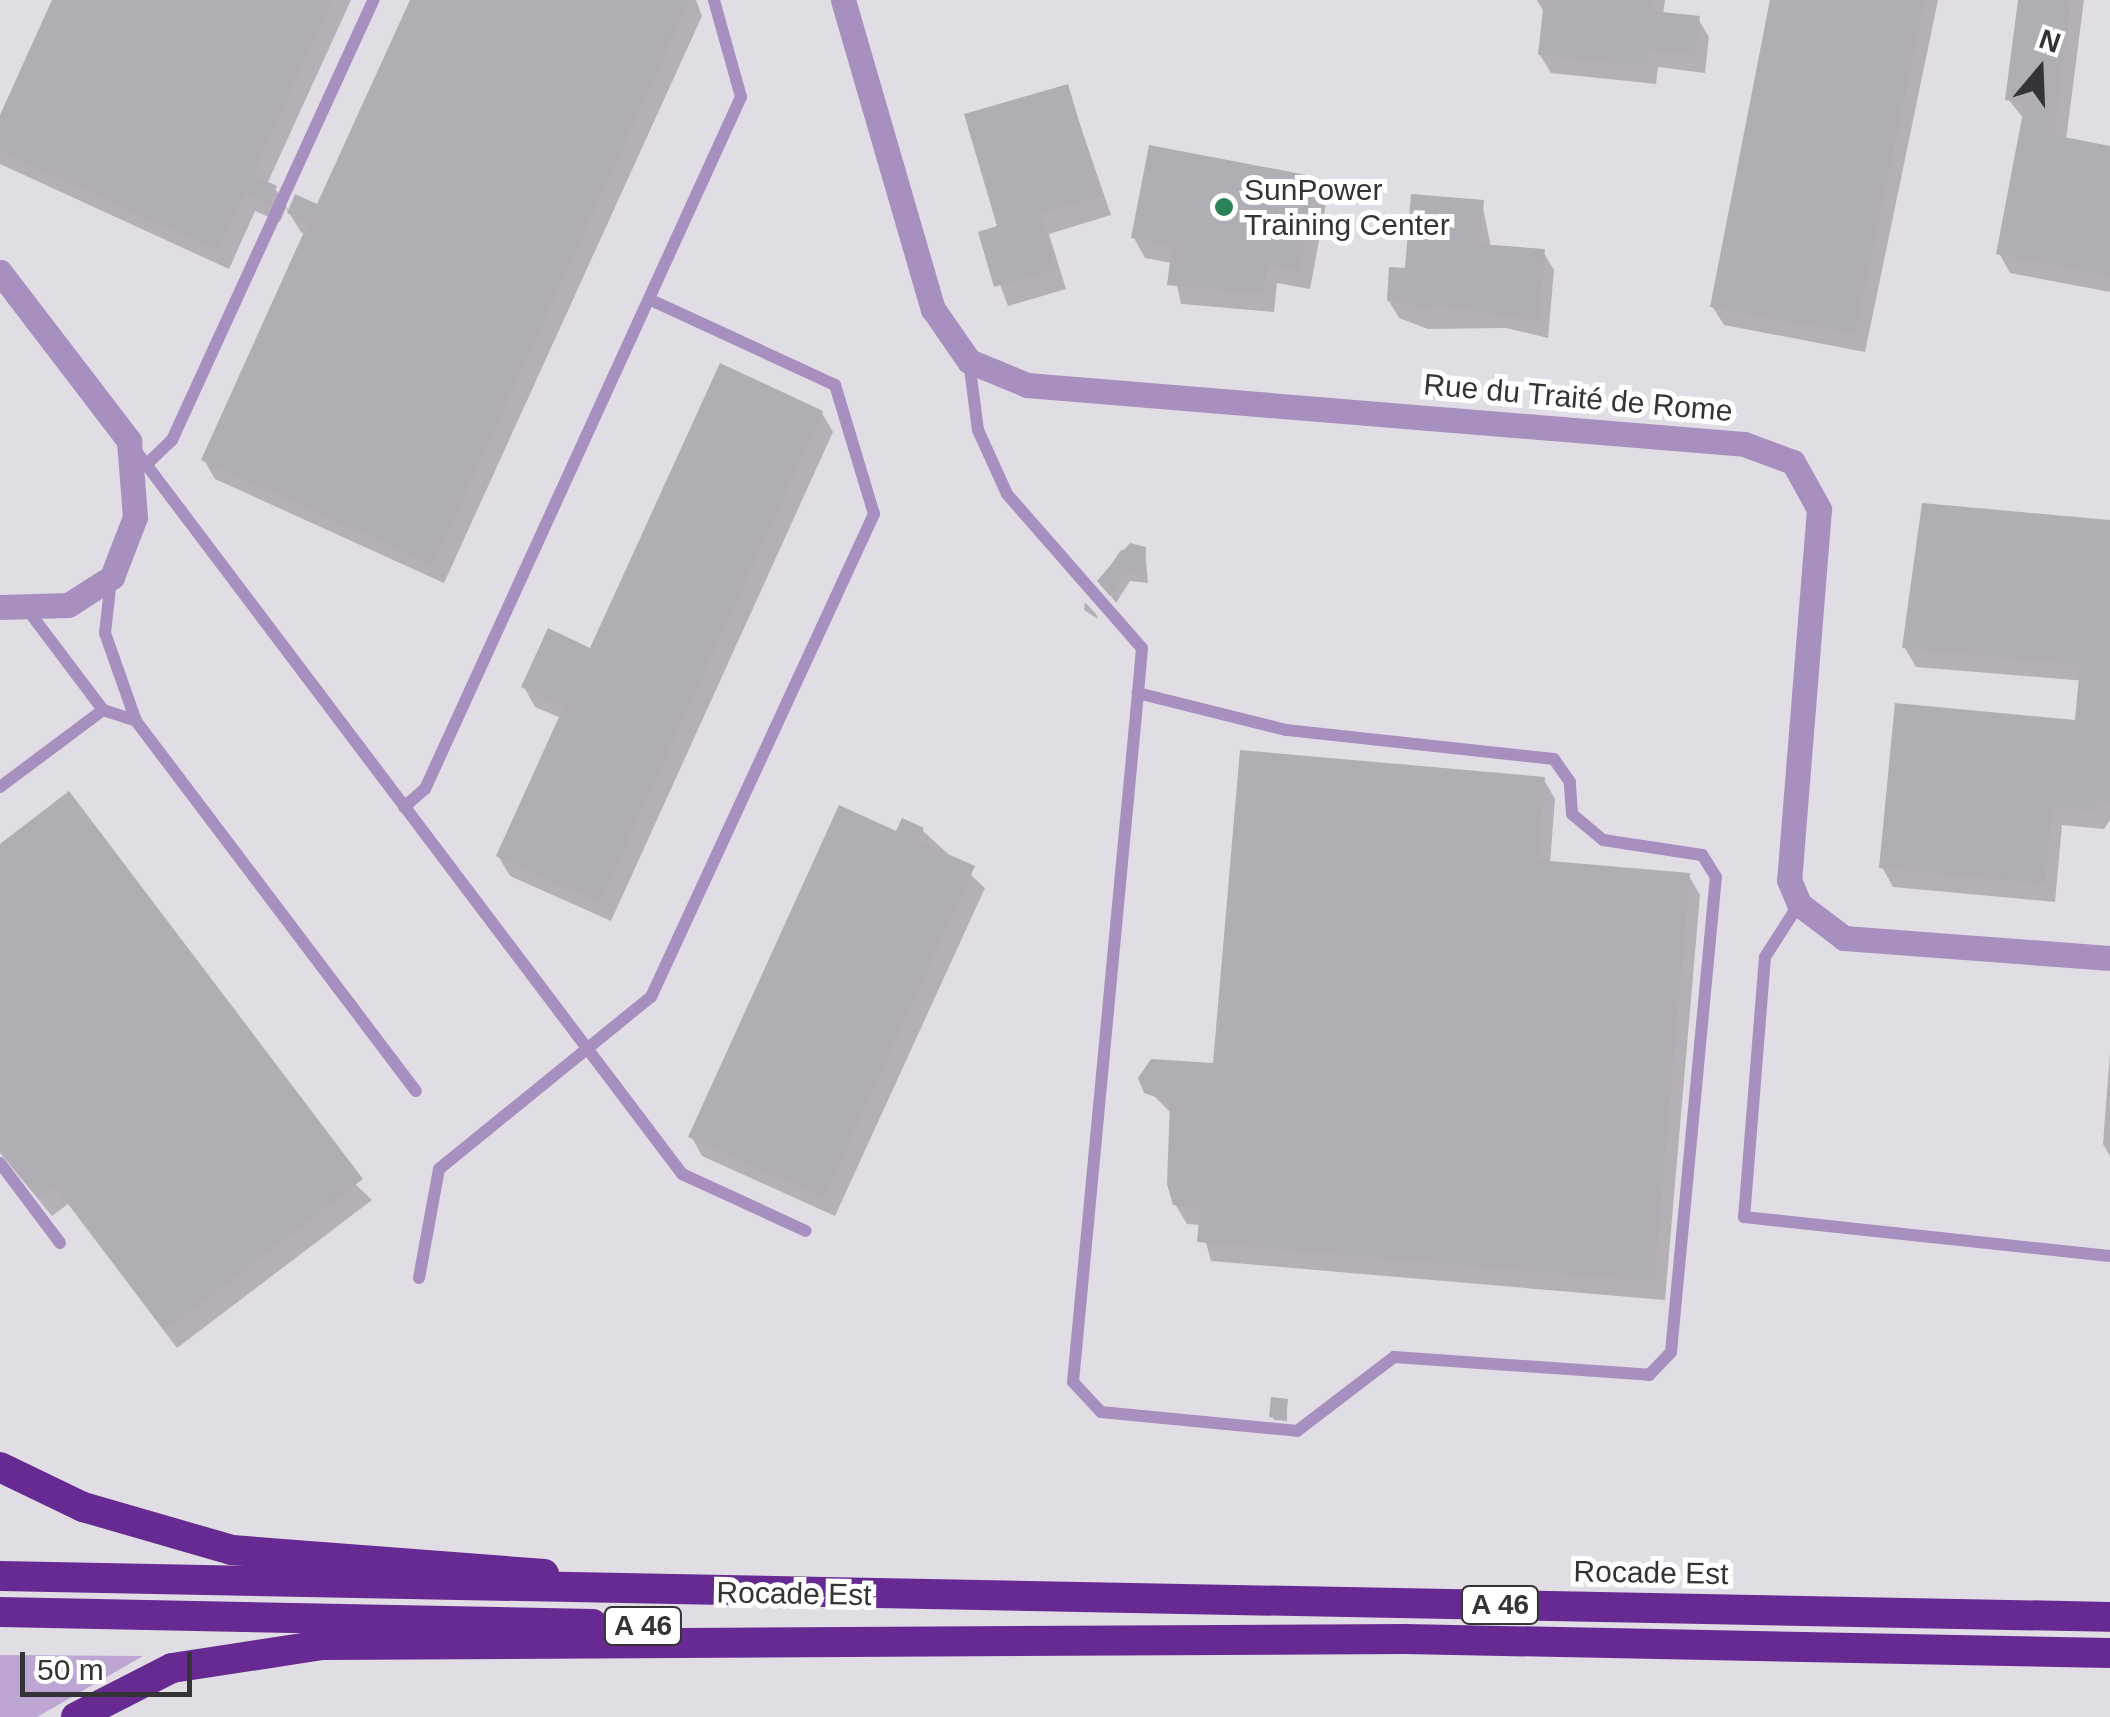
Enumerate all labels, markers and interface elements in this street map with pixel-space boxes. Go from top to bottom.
north arrow [1990,20,2090,120]
text: N [2035,23,2065,59]
place label: SunPower Training Center [1244,172,1450,242]
marker: SunPower Training Center [1213,196,1235,218]
street label: Rue du Traité de Rome [1422,367,1734,429]
street label: Rocade Est [1573,1554,1729,1592]
street label: Rocade Est [716,1575,872,1613]
road number: A 46 [1460,1582,1540,1628]
road number: A 46 [603,1603,683,1649]
scale bar [25,1632,198,1694]
text: 50 m [37,1653,104,1686]

